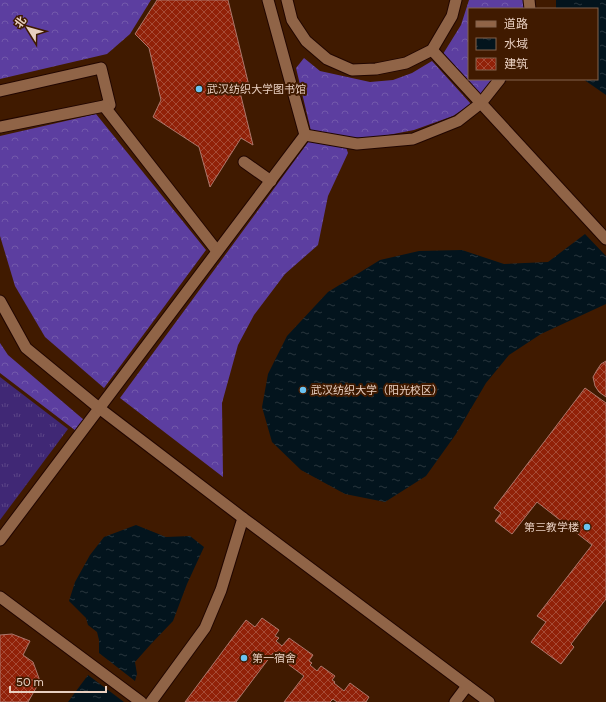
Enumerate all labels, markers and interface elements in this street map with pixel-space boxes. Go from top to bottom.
north arrow [8,8,48,48]
legend [468,8,598,80]
text: 北 [12,14,29,31]
text: 道路 [504,17,528,31]
text: 水域 [504,37,528,51]
text: 建筑 [504,57,528,71]
place label: 武汉纺织大学图书馆 [207,83,306,96]
marker: 武汉纺织大学图书馆 [194,84,204,94]
place label: 武汉纺织大学（阳光校区） [311,384,443,397]
marker: 武汉纺织大学（阳光校区） [298,385,308,395]
place label: 第三教学楼 [524,521,579,534]
marker: 第三教学楼 [582,522,592,532]
place label: 第一宿舍 [252,652,296,665]
marker: 第一宿舍 [239,653,249,663]
scale bar [10,668,106,694]
text: 50 m [16,675,44,689]

